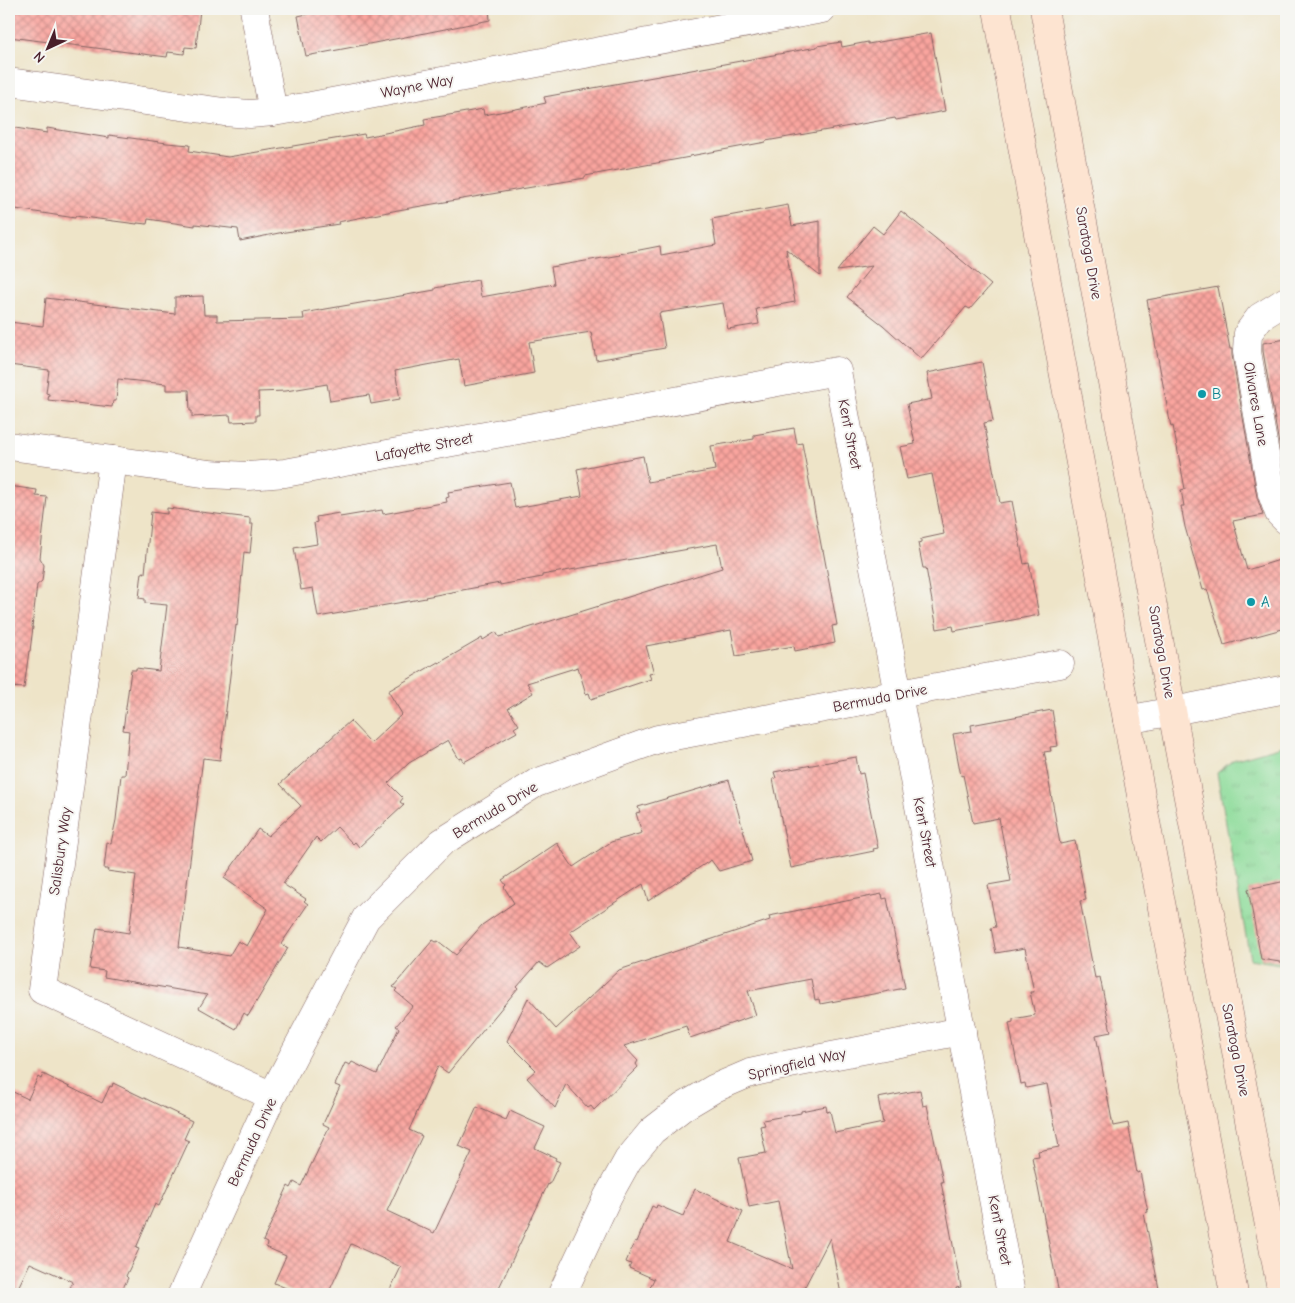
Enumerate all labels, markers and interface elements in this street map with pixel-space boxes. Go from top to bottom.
north arrow [22,22,72,72]
text: N [30,48,49,66]
street label: Wayne Way [379,70,455,102]
street label: Saratoga Drive [1072,205,1106,301]
street label: Olivares Lane [1240,360,1272,448]
place label: B [1212,385,1221,403]
marker: B [1196,388,1208,400]
street label: Kent Street [834,397,866,471]
street label: Lafayette Street [374,429,475,465]
place label: A [1261,593,1270,611]
marker: A [1245,596,1257,608]
street label: Saratoga Drive [1145,604,1179,700]
street label: Bermuda Drive [831,680,929,716]
street label: Bermuda Drive [449,777,541,842]
street label: Kent Street [909,795,941,869]
street label: Salisbury Way [45,806,75,896]
street label: Saratoga Drive [1218,1002,1254,1098]
street label: Springfield Way [746,1044,848,1084]
street label: Bermuda Drive [224,1094,281,1189]
street label: Kent Street [984,1193,1016,1267]

